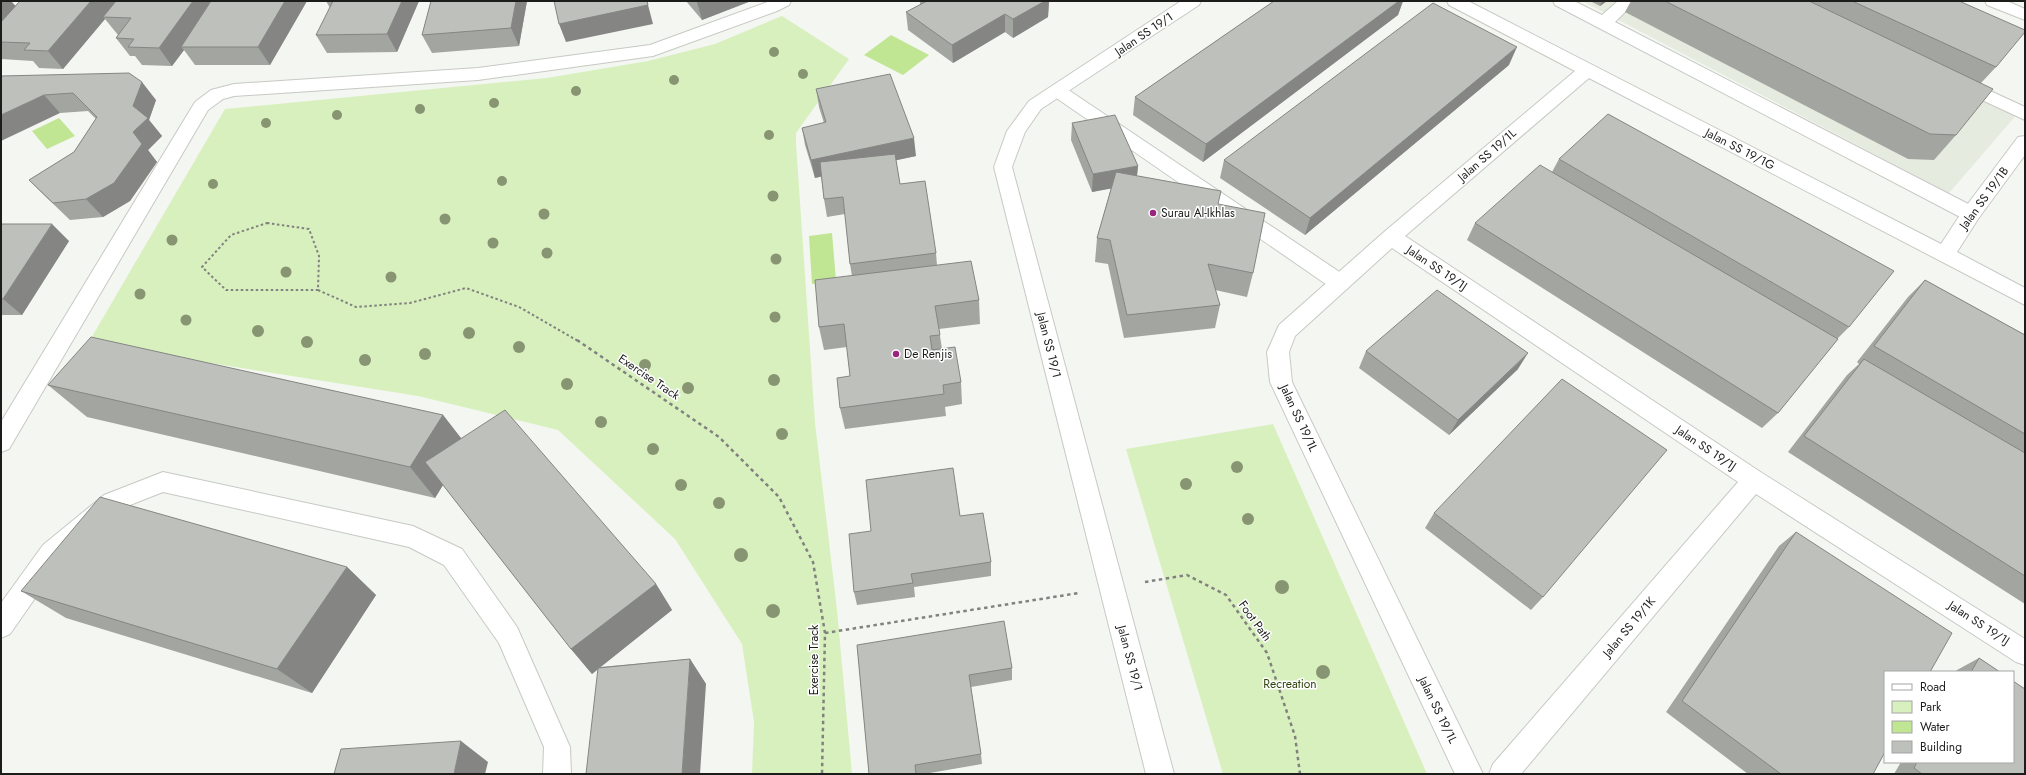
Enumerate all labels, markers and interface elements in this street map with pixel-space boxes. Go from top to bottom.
street label: Jalan SS 19/1 [1110,8,1177,61]
street label: Jalan SS 19/1G [1700,123,1778,174]
street label: Jalan SS 19/1L [1452,124,1521,187]
street label: Jalan SS 19/1B [1954,163,2013,235]
place label: Surau Al-Ikhlas [1161,204,1235,222]
marker: Surau Al-Ikhlas [1148,208,1158,218]
street label: Jalan SS 19/1J [1401,240,1471,295]
street label: Jalan SS 19/1 [1032,308,1066,380]
place label: De Renjis [904,345,952,363]
marker: De Renjis [891,349,901,359]
street label: Exercise Track [615,350,684,405]
street label: Jalan SS 19/1L [1275,380,1323,455]
street label: Jalan SS 19/1J [1670,420,1740,475]
street label: Jalan SS 19/1K [1597,593,1660,663]
street label: Jalan SS 19/1J [1943,595,2013,650]
street label: Foot Path [1234,597,1276,645]
street label: Jalan SS 19/1 [1112,621,1147,693]
street label: Exercise Track [805,624,823,695]
legend [1884,671,2014,763]
street label: Jalan SS 19/1L [1413,672,1462,747]
park label: Recreation [1263,675,1317,693]
text: Road [1920,678,1946,696]
text: Park [1920,698,1942,716]
text: Water [1920,718,1951,736]
text: Building [1920,738,1962,756]

